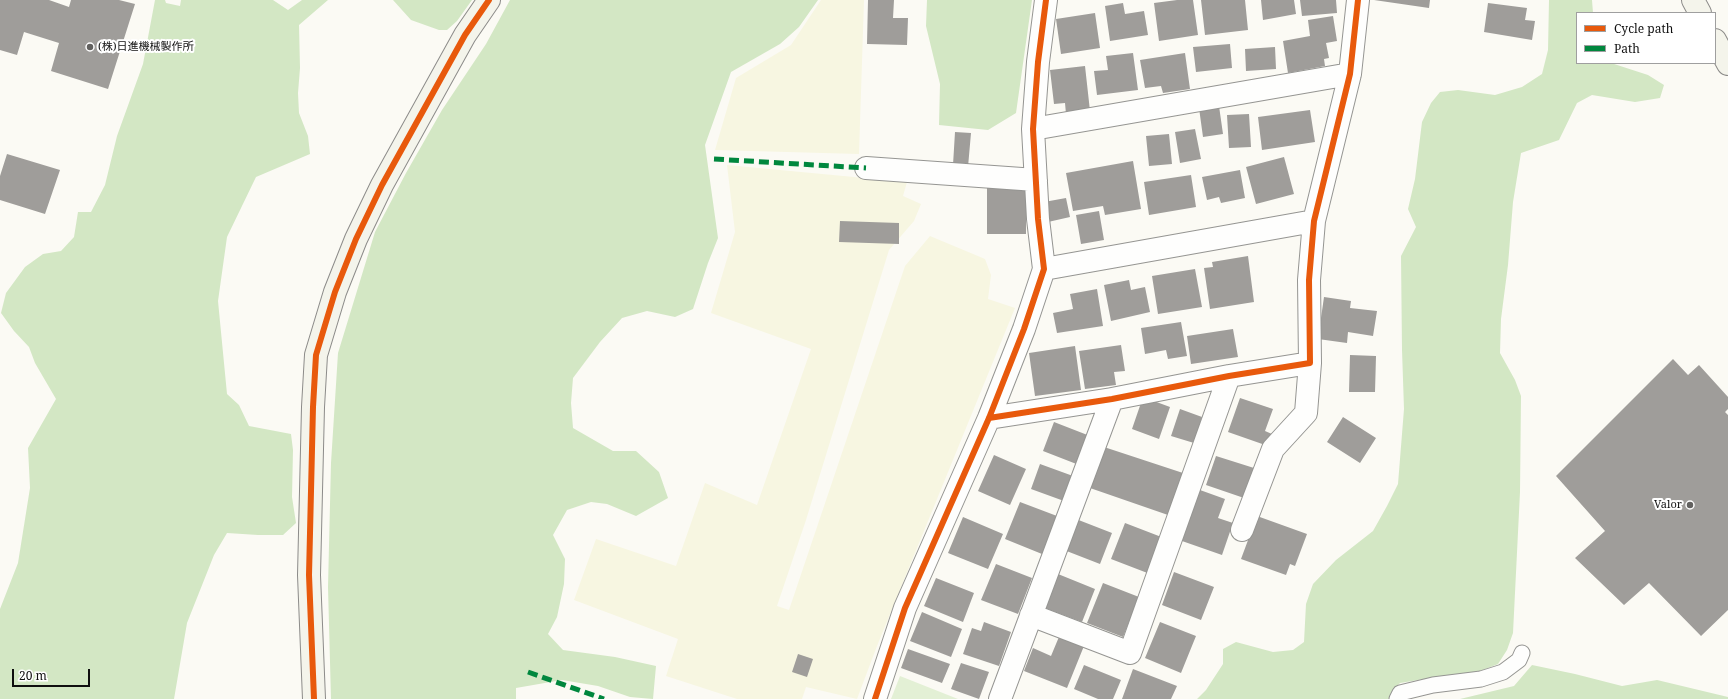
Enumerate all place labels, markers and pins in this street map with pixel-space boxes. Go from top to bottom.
place label: (株)日進機械製作所 [98,40,194,54]
marker: (株)日進機械製作所 [85,42,95,52]
place label: Valor [1654,498,1682,512]
marker: Valor [1685,500,1695,510]

